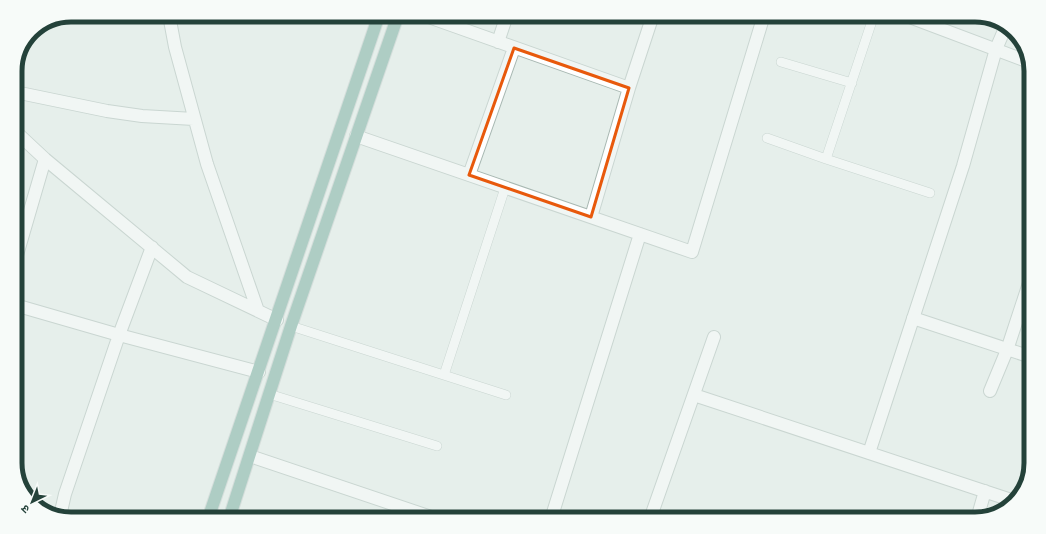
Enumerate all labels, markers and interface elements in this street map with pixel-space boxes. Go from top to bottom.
north arrow [12,482,52,522]
text: उ [18,502,32,516]

